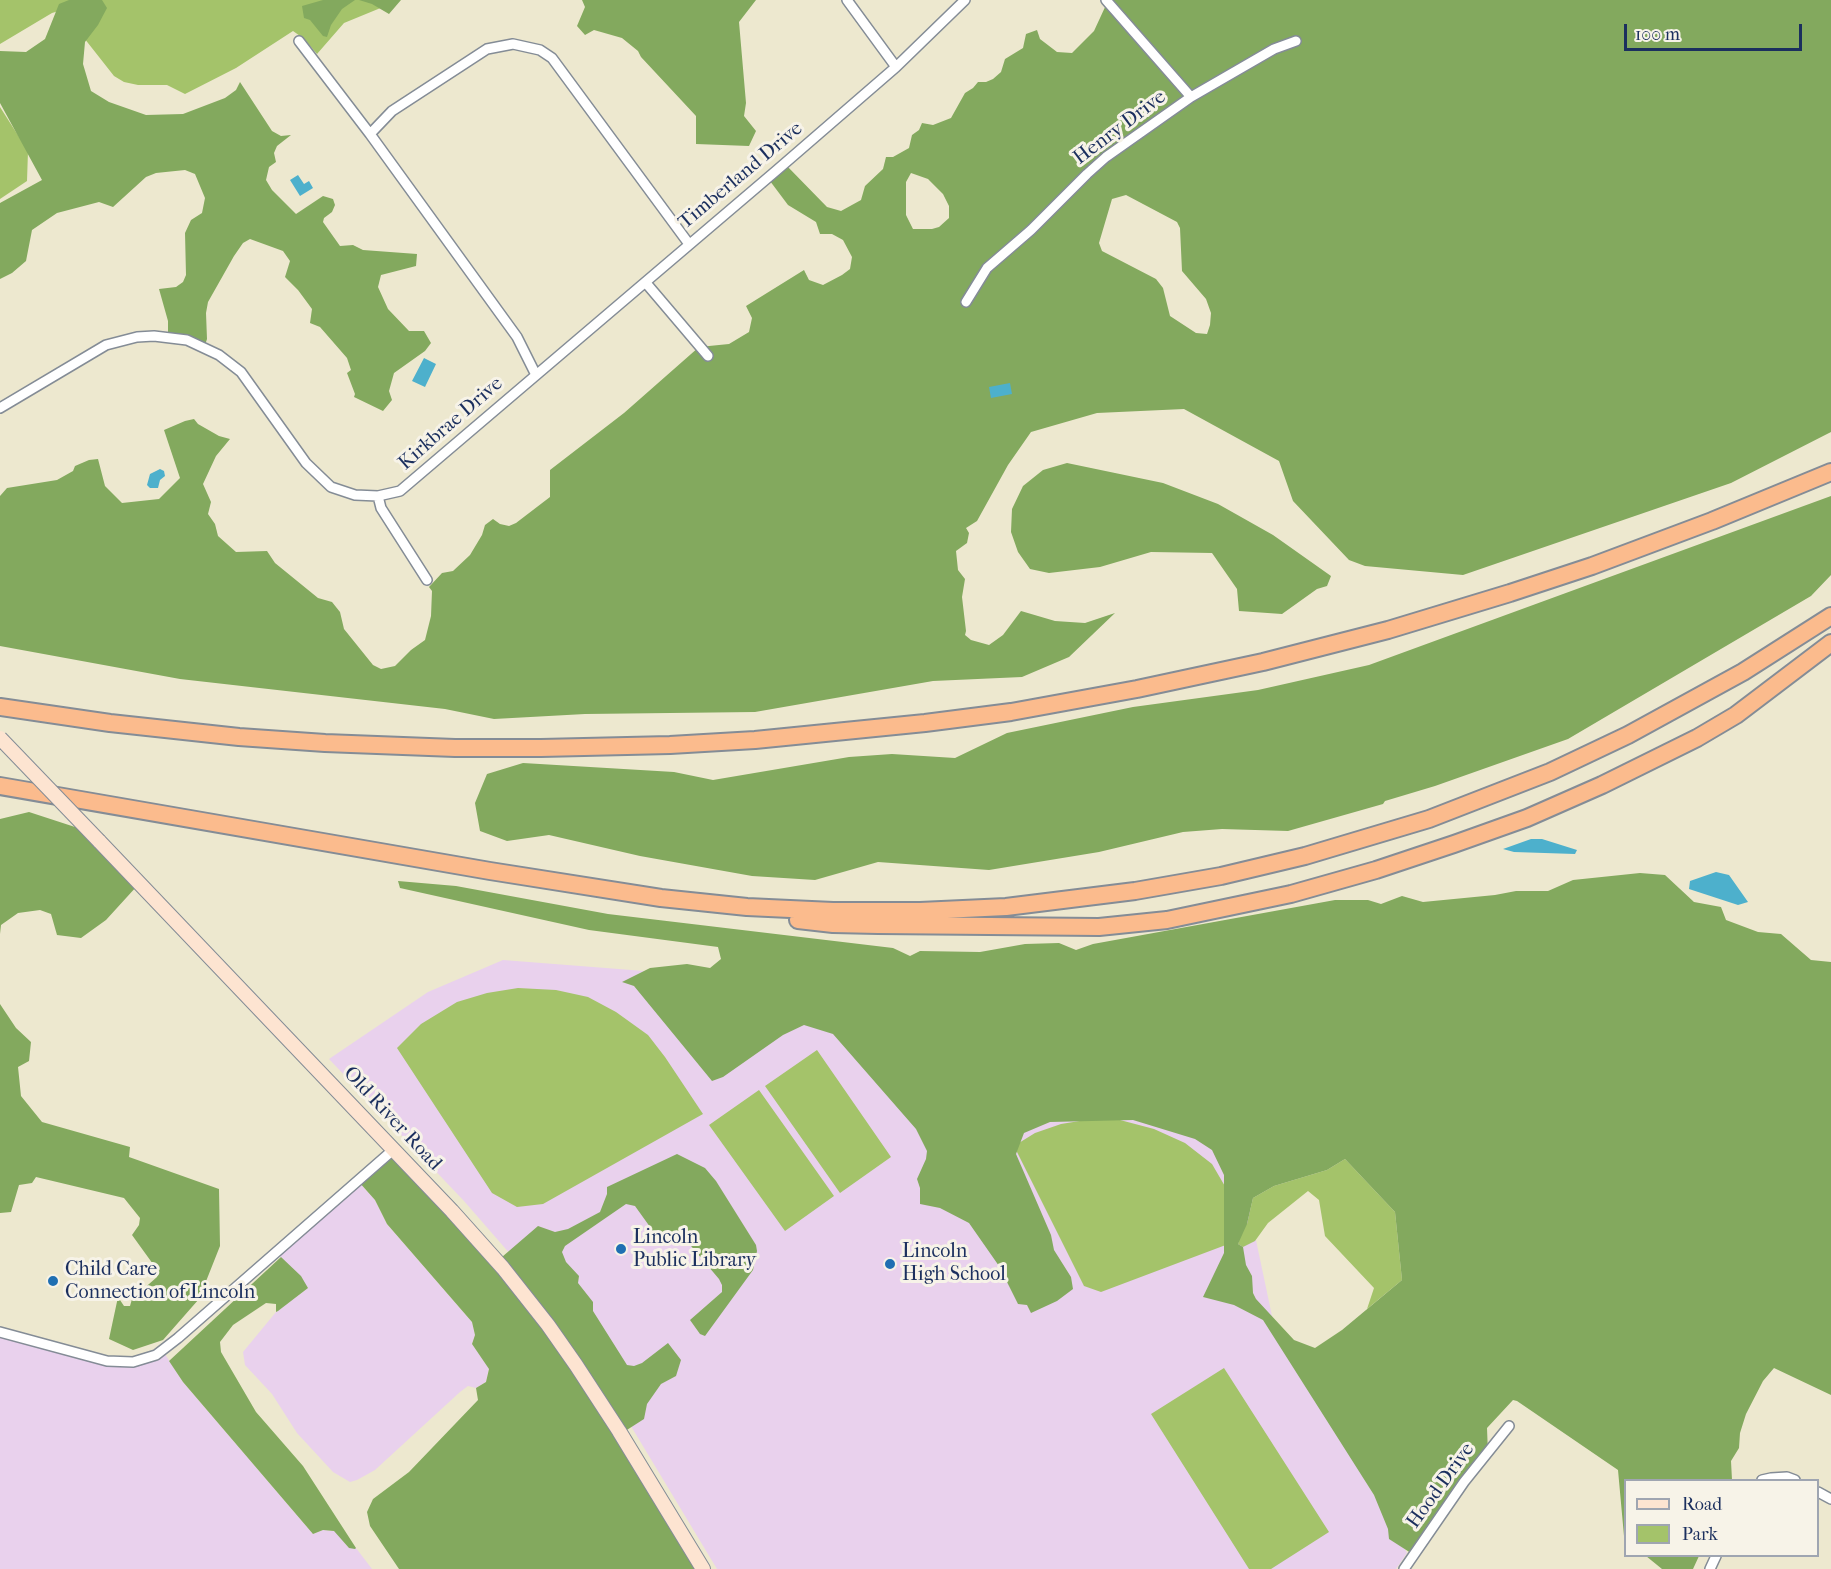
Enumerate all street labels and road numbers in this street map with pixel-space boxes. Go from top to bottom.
street label: Henry Drive [1069,86,1171,170]
street label: Timberland Drive [674,117,808,235]
street label: Kirkbrae Drive [394,372,508,476]
street label: Old River Road [338,1062,446,1176]
street label: Hood Drive [1402,1439,1480,1533]

